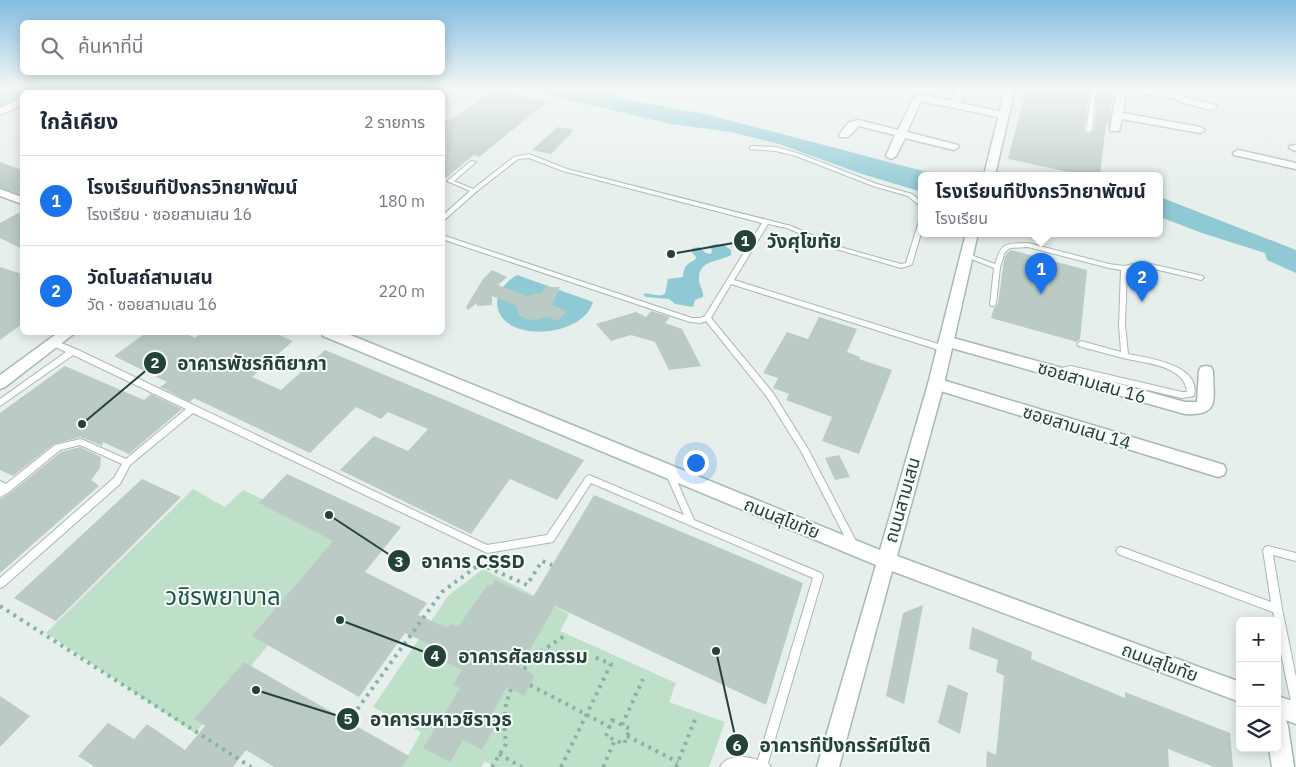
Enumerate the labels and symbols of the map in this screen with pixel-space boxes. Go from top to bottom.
callout: วังศุโขทัย [732,224,851,258]
text: วังศุโขทัย [767,229,841,253]
text: 1 [740,231,750,250]
pin: 1 [1025,253,1057,294]
pin: 2 [1126,261,1158,302]
callout: อาคารพัชรกิติยาภา [142,346,337,380]
text: อาคารพัชรกิติยาภา [177,351,327,375]
text: 2 [150,353,160,372]
street label: ซอยสามเสน 16 [1035,356,1149,408]
street label: ซอยสามเสน 14 [1020,400,1134,454]
your location [683,450,709,476]
street label: ถนนสามเสน [879,455,925,545]
street label: ถนนสุโขทัย [741,492,823,544]
callout: อาคาร CSSD [386,544,535,578]
text: อาคาร CSSD [421,549,525,573]
text: 3 [394,552,404,571]
district label: วชิรพยาบาล [165,580,281,612]
street label: ถนนสุโขทัย [1118,638,1202,686]
callout: อาคารศัลยกรรม [423,639,597,673]
text: อาคารศัลยกรรม [458,644,588,668]
text: 4 [430,646,440,665]
callout: อาคารมหาวชิราวุธ [335,702,522,736]
text: อาคารมหาวชิราวุธ [370,707,512,731]
text: 5 [343,709,353,728]
callout: อาคารทีปังกรรัศมีโชติ [724,728,941,762]
text: อาคารทีปังกรรัศมีโชติ [759,733,931,757]
text: 6 [732,736,742,755]

